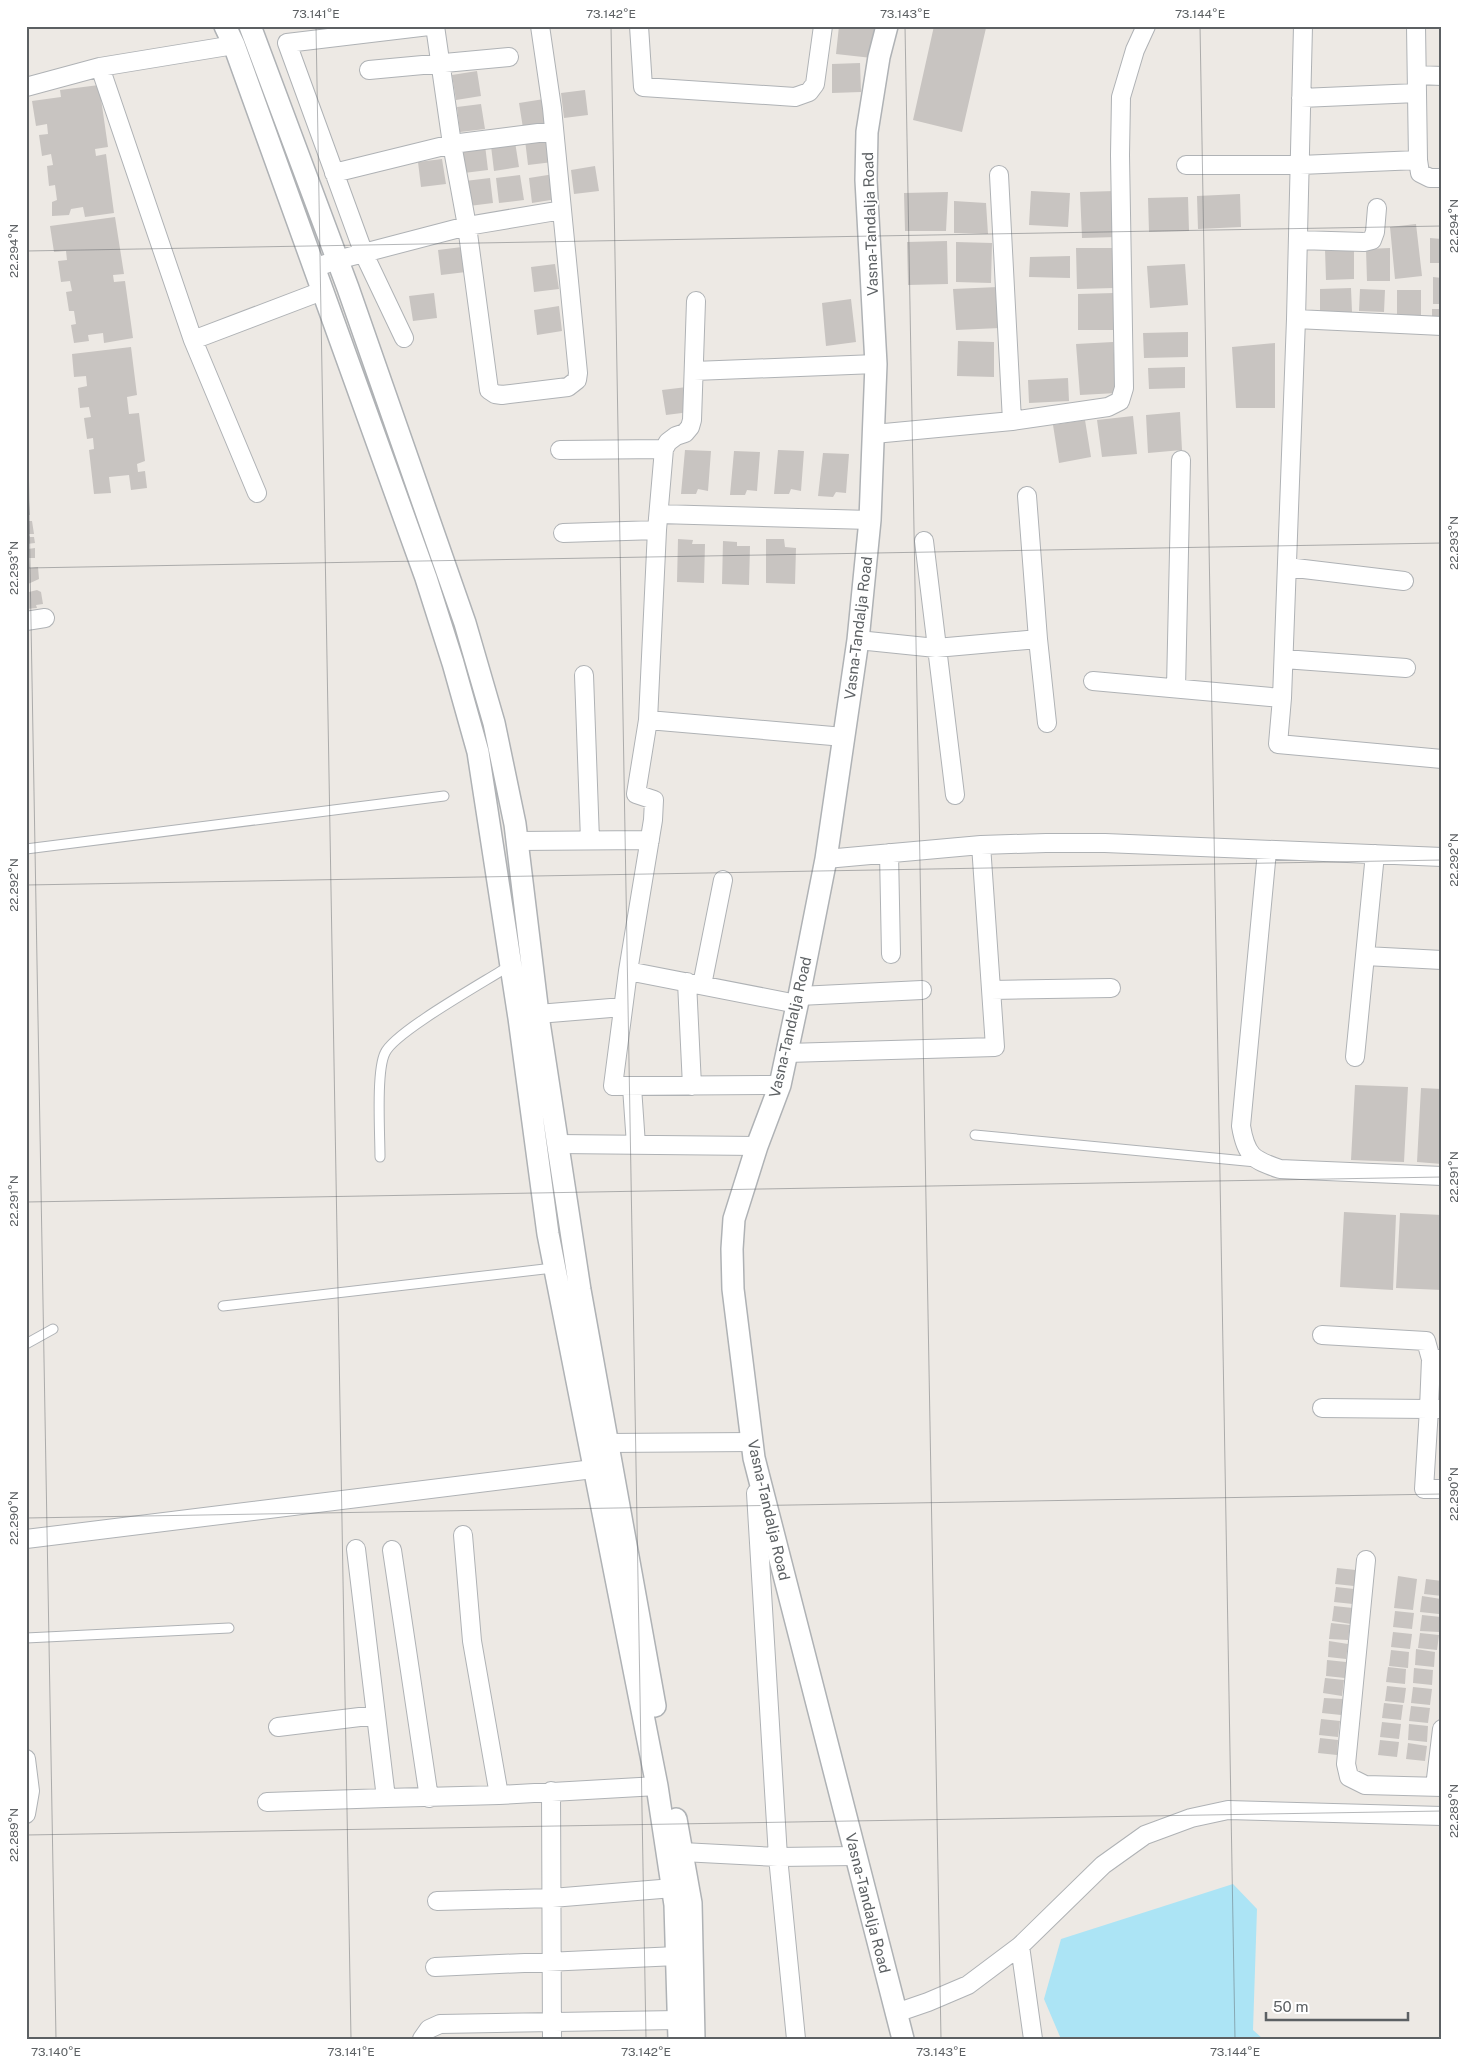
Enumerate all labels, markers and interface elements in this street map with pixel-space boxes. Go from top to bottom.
text: 73.141°E [292,7,340,21]
text: 73.142°E [586,7,636,21]
text: 73.143°E [880,7,930,21]
text: 73.144°E [1175,7,1225,21]
street label: Vasna-Tandalja Road [859,152,881,296]
text: 22.294°N [1447,199,1461,253]
text: 22.294°N [7,224,21,278]
text: 22.293°N [1447,516,1461,570]
text: 22.293°N [7,541,21,595]
street label: Vasna-Tandalja Road [841,555,875,701]
text: 22.292°N [1447,833,1461,887]
text: 22.292°N [7,858,21,912]
street label: Vasna-Tandalja Road [766,955,814,1099]
text: 22.291°N [1447,1151,1461,1203]
text: 22.291°N [7,1175,21,1227]
street label: Vasna-Tandalja Road [745,1438,793,1582]
text: 22.290°N [1447,1467,1461,1521]
text: 22.290°N [7,1491,21,1545]
text: 22.289°N [1447,1784,1461,1838]
text: 22.289°N [7,1808,21,1862]
street label: Vasna-Tandalja Road [842,1831,894,1975]
scale bar [1266,1990,1408,2022]
text: 50 m [1273,1998,1308,2015]
text: 73.140°E [31,2045,81,2059]
text: 73.141°E [327,2045,375,2059]
text: 73.142°E [621,2045,671,2059]
text: 73.143°E [916,2045,966,2059]
text: 73.144°E [1210,2045,1260,2059]

